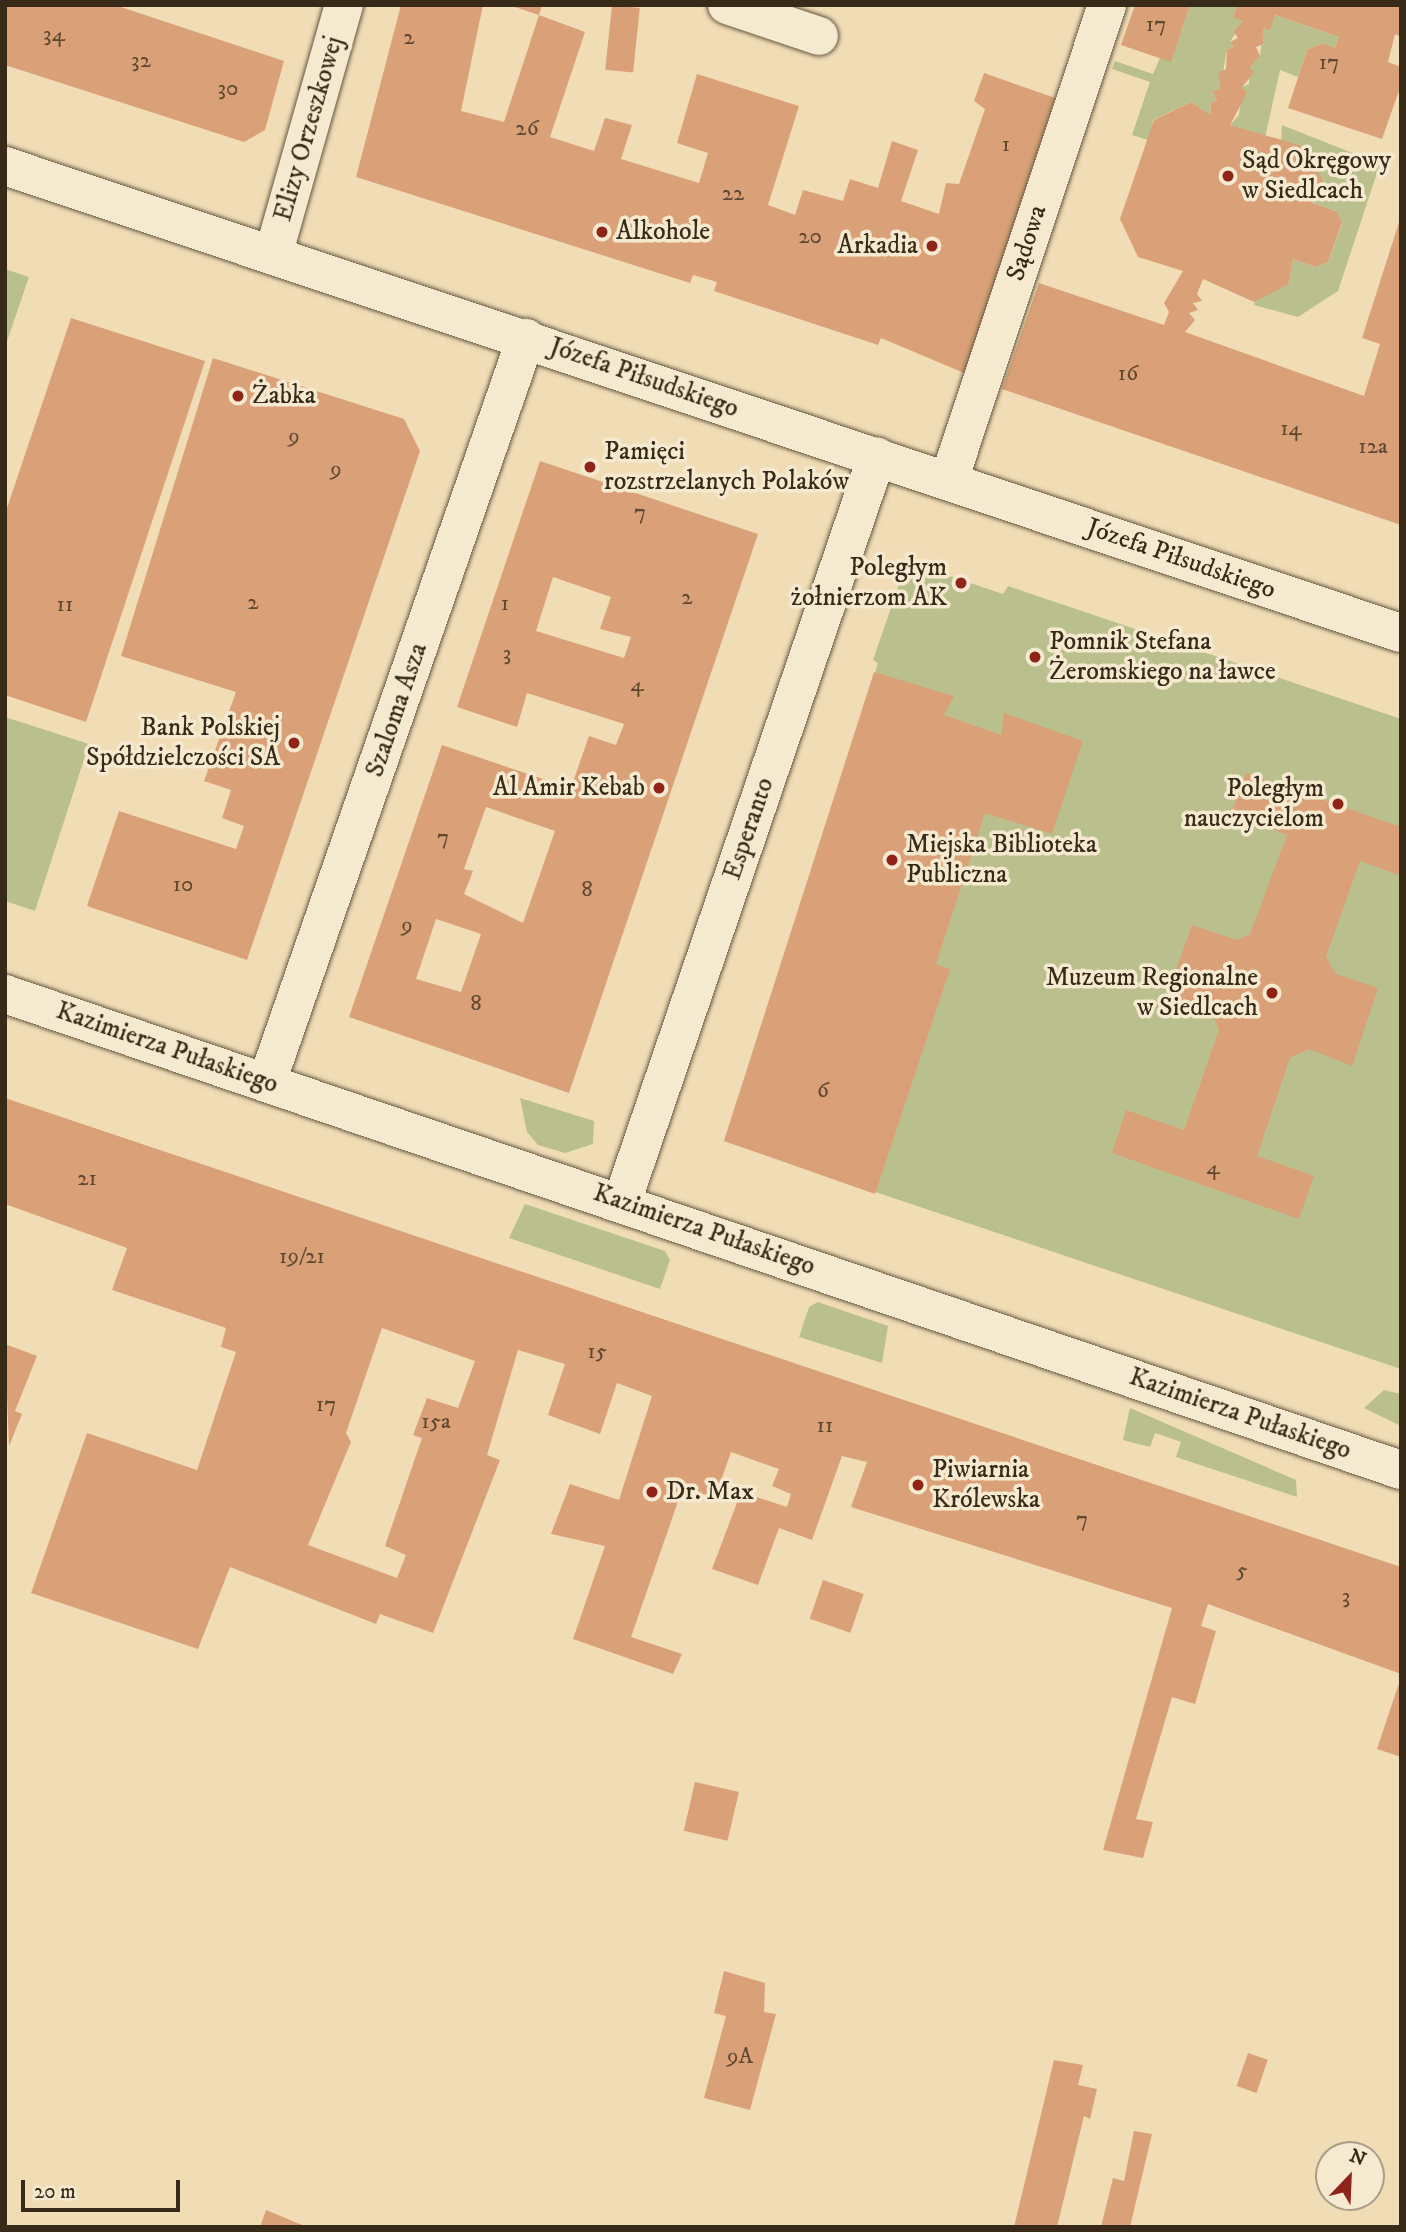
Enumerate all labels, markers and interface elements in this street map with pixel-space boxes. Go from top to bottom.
house number: 17 [1146,11,1166,39]
house number: 34 [43,21,65,49]
house number: 2 [403,24,415,52]
street label: Elizy Orzeszkowej [268,33,350,225]
house number: 32 [131,47,151,75]
house number: 17 [1319,49,1339,77]
house number: 30 [218,75,238,103]
house number: 26 [515,115,539,143]
house number: 1 [1002,131,1010,159]
place label: Sąd Okręgowy w Siedlcach [1242,145,1391,206]
marker: Sąd Okręgowy w Siedlcach [1220,168,1236,184]
house number: 22 [722,180,744,208]
street label: Sądowa [1000,201,1054,285]
place label: Alkohole [616,216,710,248]
house number: 20 [798,223,822,251]
marker: Alkohole [594,224,610,240]
place label: Arkadia [837,230,918,262]
marker: Arkadia [924,238,940,254]
street label: Józefa Piłsudskiego [546,331,742,425]
house number: 16 [1118,360,1138,388]
place label: Żabka [252,380,316,412]
marker: Żabka [230,388,246,404]
house number: 14 [1280,415,1302,443]
house number: 9 [288,423,300,451]
house number: 12a [1358,433,1388,461]
place label: Pamięci rozstrzelanych Polaków [604,436,849,498]
house number: 9 [330,456,342,484]
marker: Pamięci rozstrzelanych Polaków [582,459,598,475]
house number: 7 [634,499,646,527]
street label: Józefa Piłsudskiego [1083,512,1279,606]
place label: Poległym żołnierzom AK [791,552,947,614]
marker: Poległym żołnierzom AK [953,575,969,591]
house number: 2 [681,584,693,612]
house number: 2 [247,589,259,617]
house number: 1 [501,590,509,618]
house number: 11 [57,591,73,619]
place label: Pomnik Stefana Żeromskiego na ławce [1049,626,1276,688]
street label: Szaloma Asza [359,639,435,781]
house number: 3 [503,640,511,668]
marker: Pomnik Stefana Żeromskiego na ławce [1027,649,1043,665]
house number: 4 [630,671,644,699]
place label: Bank Polskiej Spółdzielczości SA [86,712,280,774]
marker: Bank Polskiej Spółdzielczości SA [286,735,302,751]
place label: Al Amir Kebab [493,772,645,804]
place label: Poległym nauczycielom [1184,773,1324,834]
street label: Esperanto [717,774,781,884]
marker: Al Amir Kebab [651,780,667,796]
marker: Poległym nauczycielom [1330,796,1346,812]
house number: 7 [437,824,449,852]
place label: Miejska Biblioteka Publiczna [906,829,1097,890]
marker: Miejska Biblioteka Publiczna [884,852,900,868]
house number: 10 [173,871,193,899]
house number: 8 [581,876,593,904]
house number: 9 [401,912,413,940]
place label: Muzeum Regionalne w Siedlcach [1046,962,1258,1024]
marker: Muzeum Regionalne w Siedlcach [1264,985,1280,1001]
house number: 8 [470,990,482,1018]
street label: Kazimierza Pułaskiego [52,995,282,1101]
house number: 6 [817,1077,829,1105]
house number: 4 [1206,1154,1220,1182]
house number: 21 [77,1165,97,1193]
street label: Kazimierza Pułaskiego [589,1177,819,1283]
house number: 19/21 [279,1243,325,1271]
house number: 15 [587,1338,607,1366]
street label: Kazimierza Pułaskiego [1125,1361,1355,1467]
house number: 17 [316,1391,336,1419]
house number: 15a [421,1408,451,1436]
house number: 11 [817,1412,833,1440]
place label: Piwiarnia Królewska [932,1454,1040,1516]
place label: Dr. Max [666,1476,754,1508]
marker: Piwiarnia Królewska [910,1477,926,1493]
marker: Dr. Max [644,1484,660,1500]
house number: 7 [1076,1506,1088,1534]
house number: 5 [1236,1557,1248,1585]
house number: 3 [1342,1583,1350,1611]
house number: 9A [727,2043,753,2071]
north arrow [1315,2141,1385,2211]
text: N [1346,2144,1369,2172]
scale bar [24,2166,184,2210]
text: 20 m [34,2179,76,2205]

